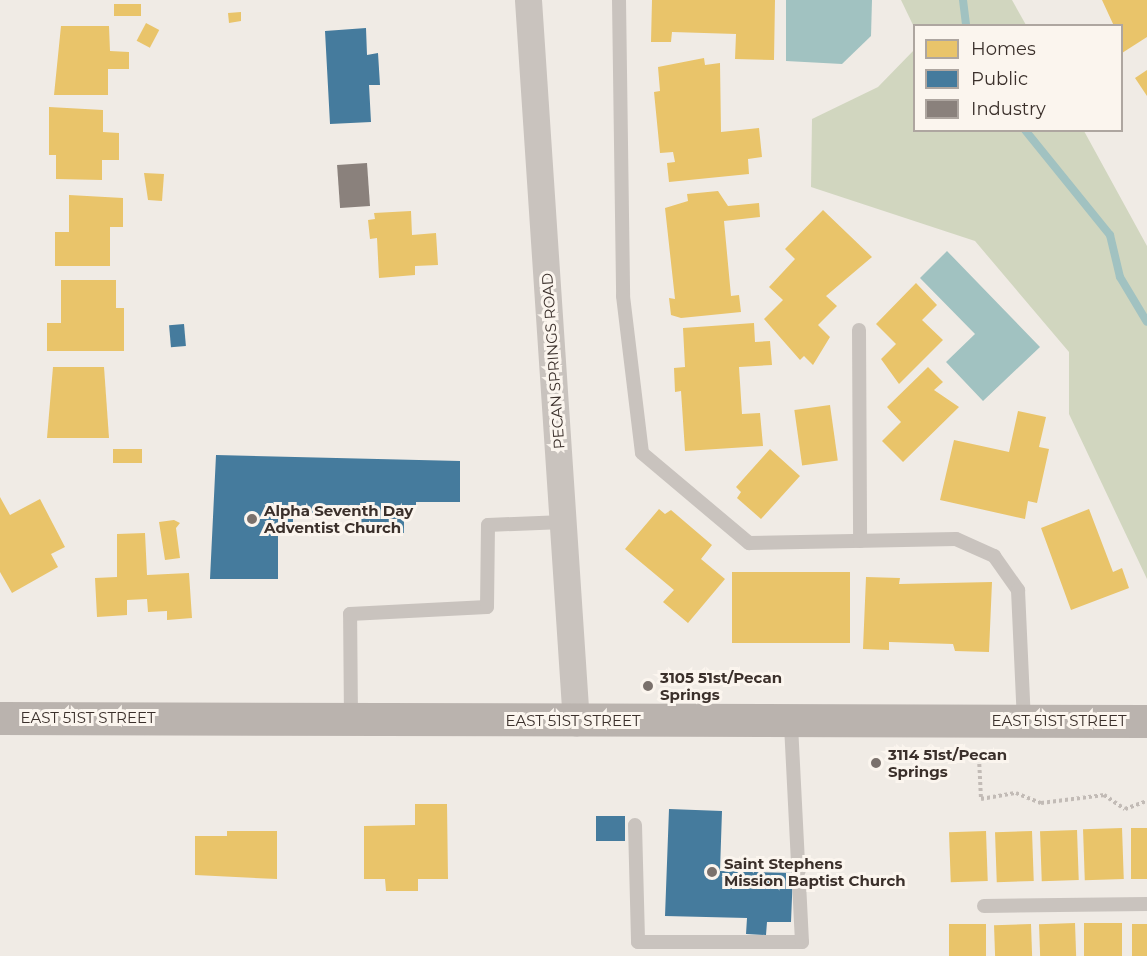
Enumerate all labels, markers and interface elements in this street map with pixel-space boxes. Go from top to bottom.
legend [913,24,1123,132]
text: Homes [971,38,1036,60]
text: Public [971,68,1028,90]
text: Industry [971,98,1046,120]
street label: PECAN SPRINGS ROAD [538,272,568,450]
place label: Alpha Seventh Day Adventist Church [264,501,413,536]
marker: Alpha Seventh Day Adventist Church [245,512,259,526]
place label: 3105 51st/Pecan Springs [660,668,782,703]
marker: 3105 51st/Pecan Springs [641,679,655,693]
street label: EAST 51ST STREET [20,709,156,727]
street label: EAST 51ST STREET [505,712,641,730]
street label: EAST 51ST STREET [991,712,1127,730]
place label: 3114 51st/Pecan Springs [888,745,1007,780]
marker: 3114 51st/Pecan Springs [869,756,883,770]
place label: Saint Stephens Mission Baptist Church [724,854,906,889]
marker: Saint Stephens Mission Baptist Church [705,865,719,879]

